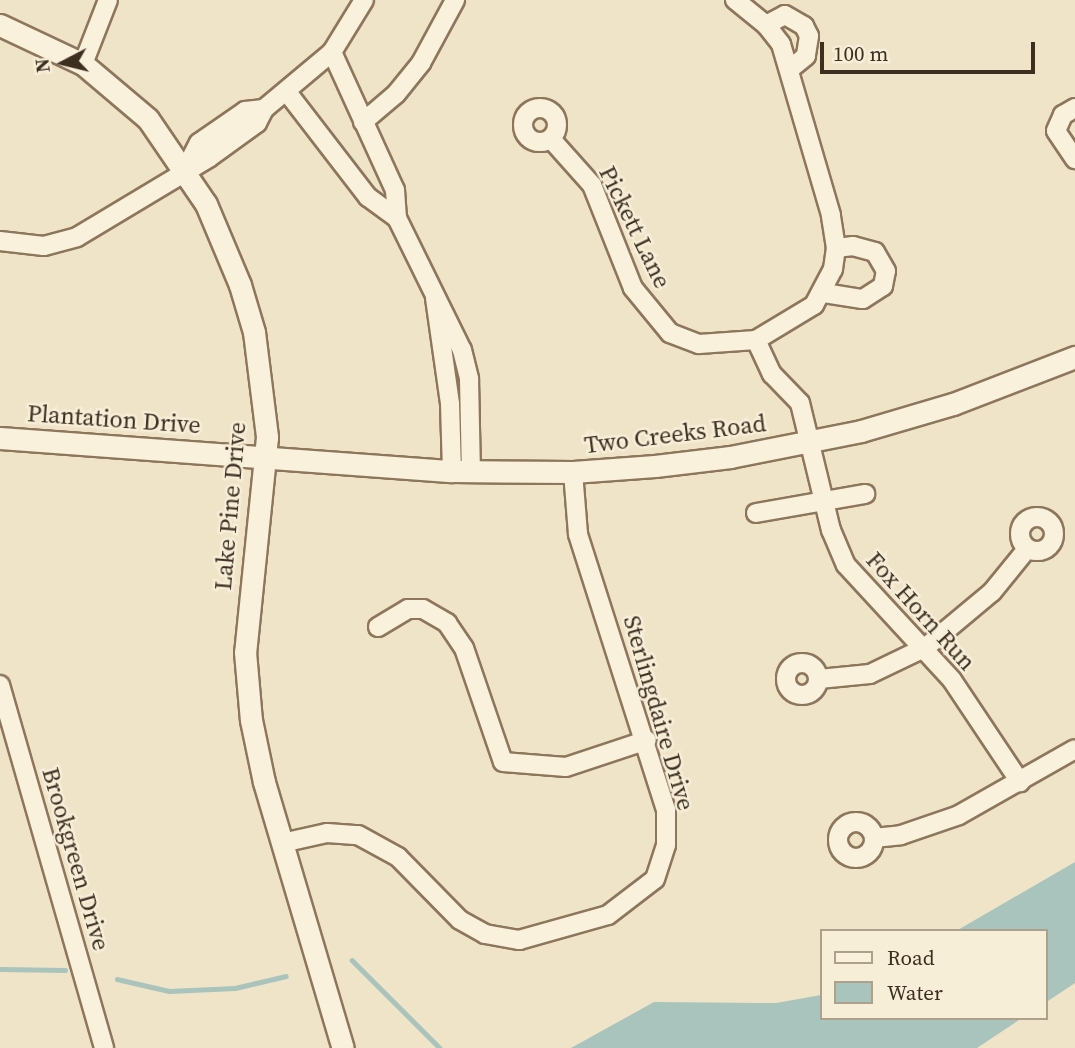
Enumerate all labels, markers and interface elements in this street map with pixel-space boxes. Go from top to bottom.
north arrow [28,28,98,98]
scale bar [823,28,1038,72]
text: 100 m [833,39,888,68]
text: N [28,57,56,74]
street label: Pickett Lane [593,161,677,293]
street label: Plantation Drive [26,399,202,439]
street label: Two Creeks Road [583,409,767,459]
street label: Lake Pine Drive [208,421,252,591]
street label: Fox Horn Run [860,546,982,676]
street label: Sterlingdaire Drive [617,612,701,814]
street label: Brookgreen Drive [36,764,116,954]
legend [820,929,1047,1020]
text: Road [887,943,935,972]
text: Water [887,978,943,1007]

